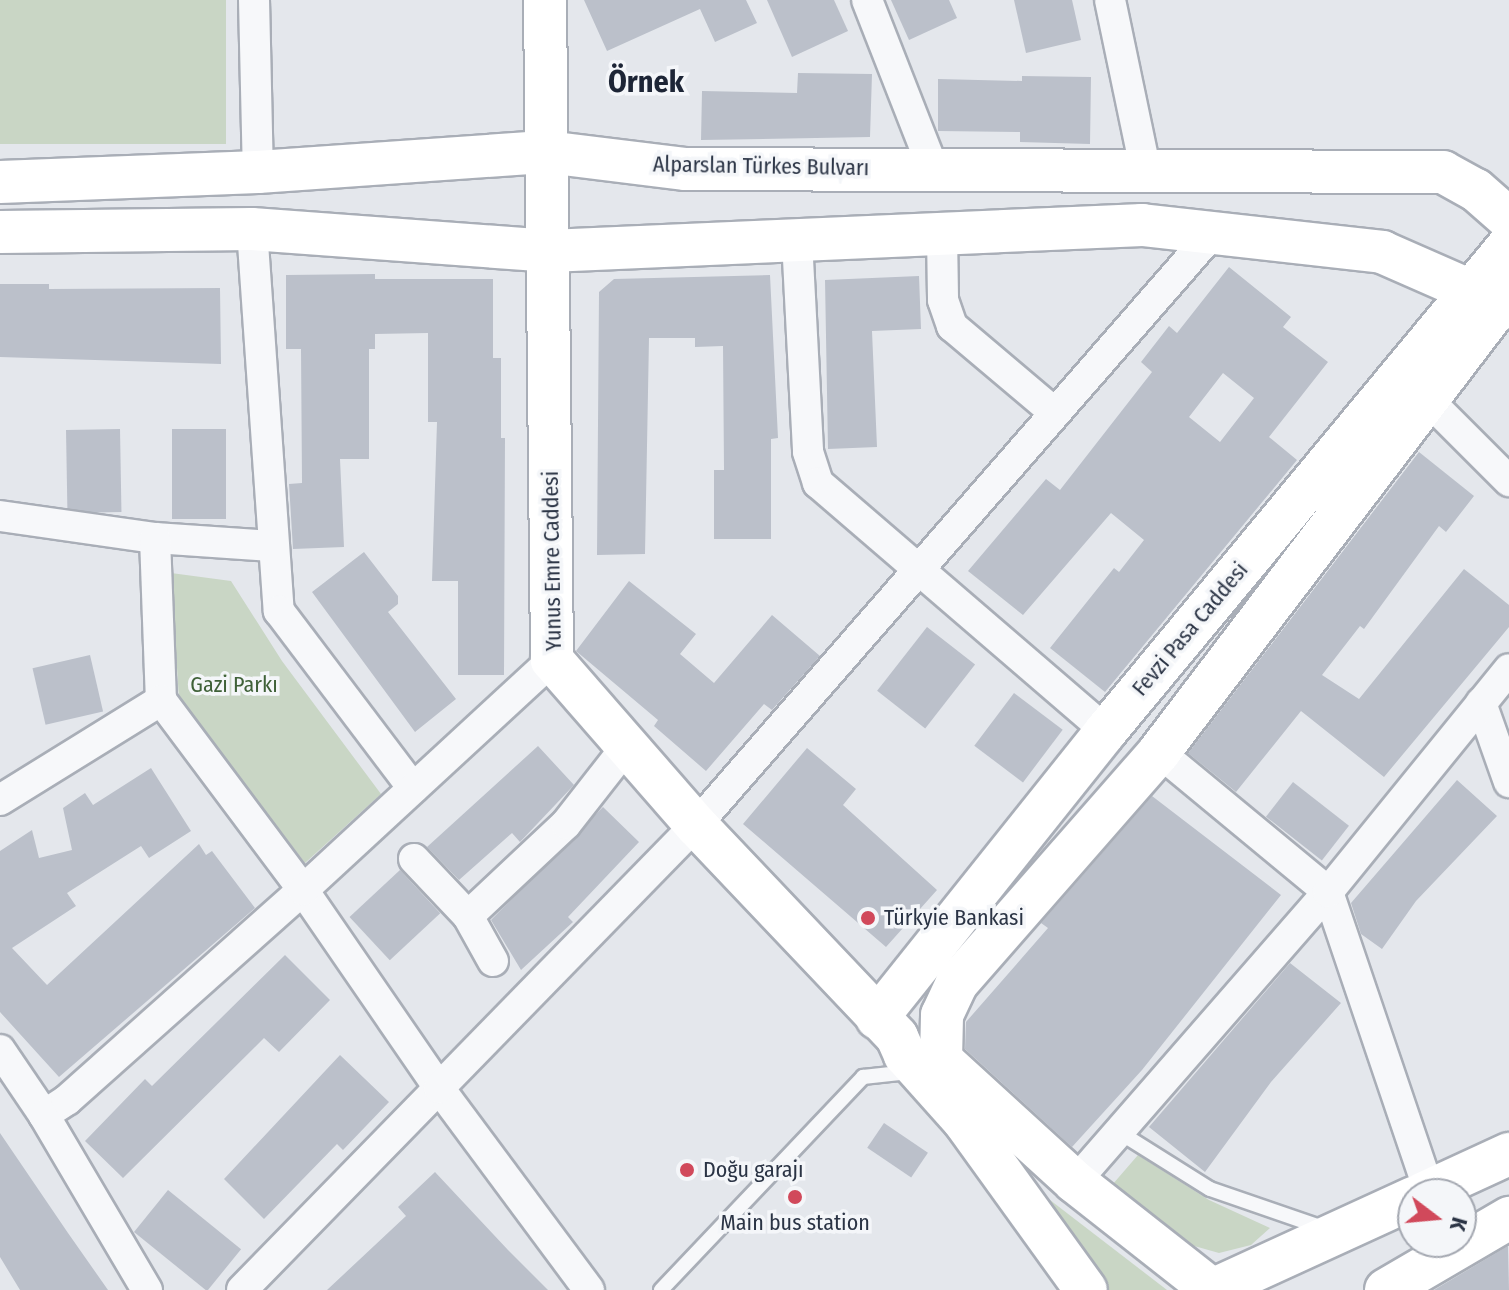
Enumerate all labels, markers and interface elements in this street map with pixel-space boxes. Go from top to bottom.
district label: Örnek [608,64,684,100]
street label: Alparslan Türkes Bulvarı [653,151,869,181]
street label: Yunus Emre Caddesi [537,471,567,651]
street label: Fevzi Pasa Caddesi [1126,557,1254,701]
park label: Gazi Parkı [190,672,278,698]
place label: Türkyie Bankasi [884,905,1024,931]
marker: Türkyie Bankasi [859,909,877,927]
place label: Doğu garajı [703,1157,803,1183]
marker: Doğu garajı [678,1161,696,1179]
north arrow [1397,1178,1477,1258]
marker: Main bus station [786,1188,804,1206]
place label: Main bus station [720,1210,870,1236]
text: K [1444,1214,1473,1234]

